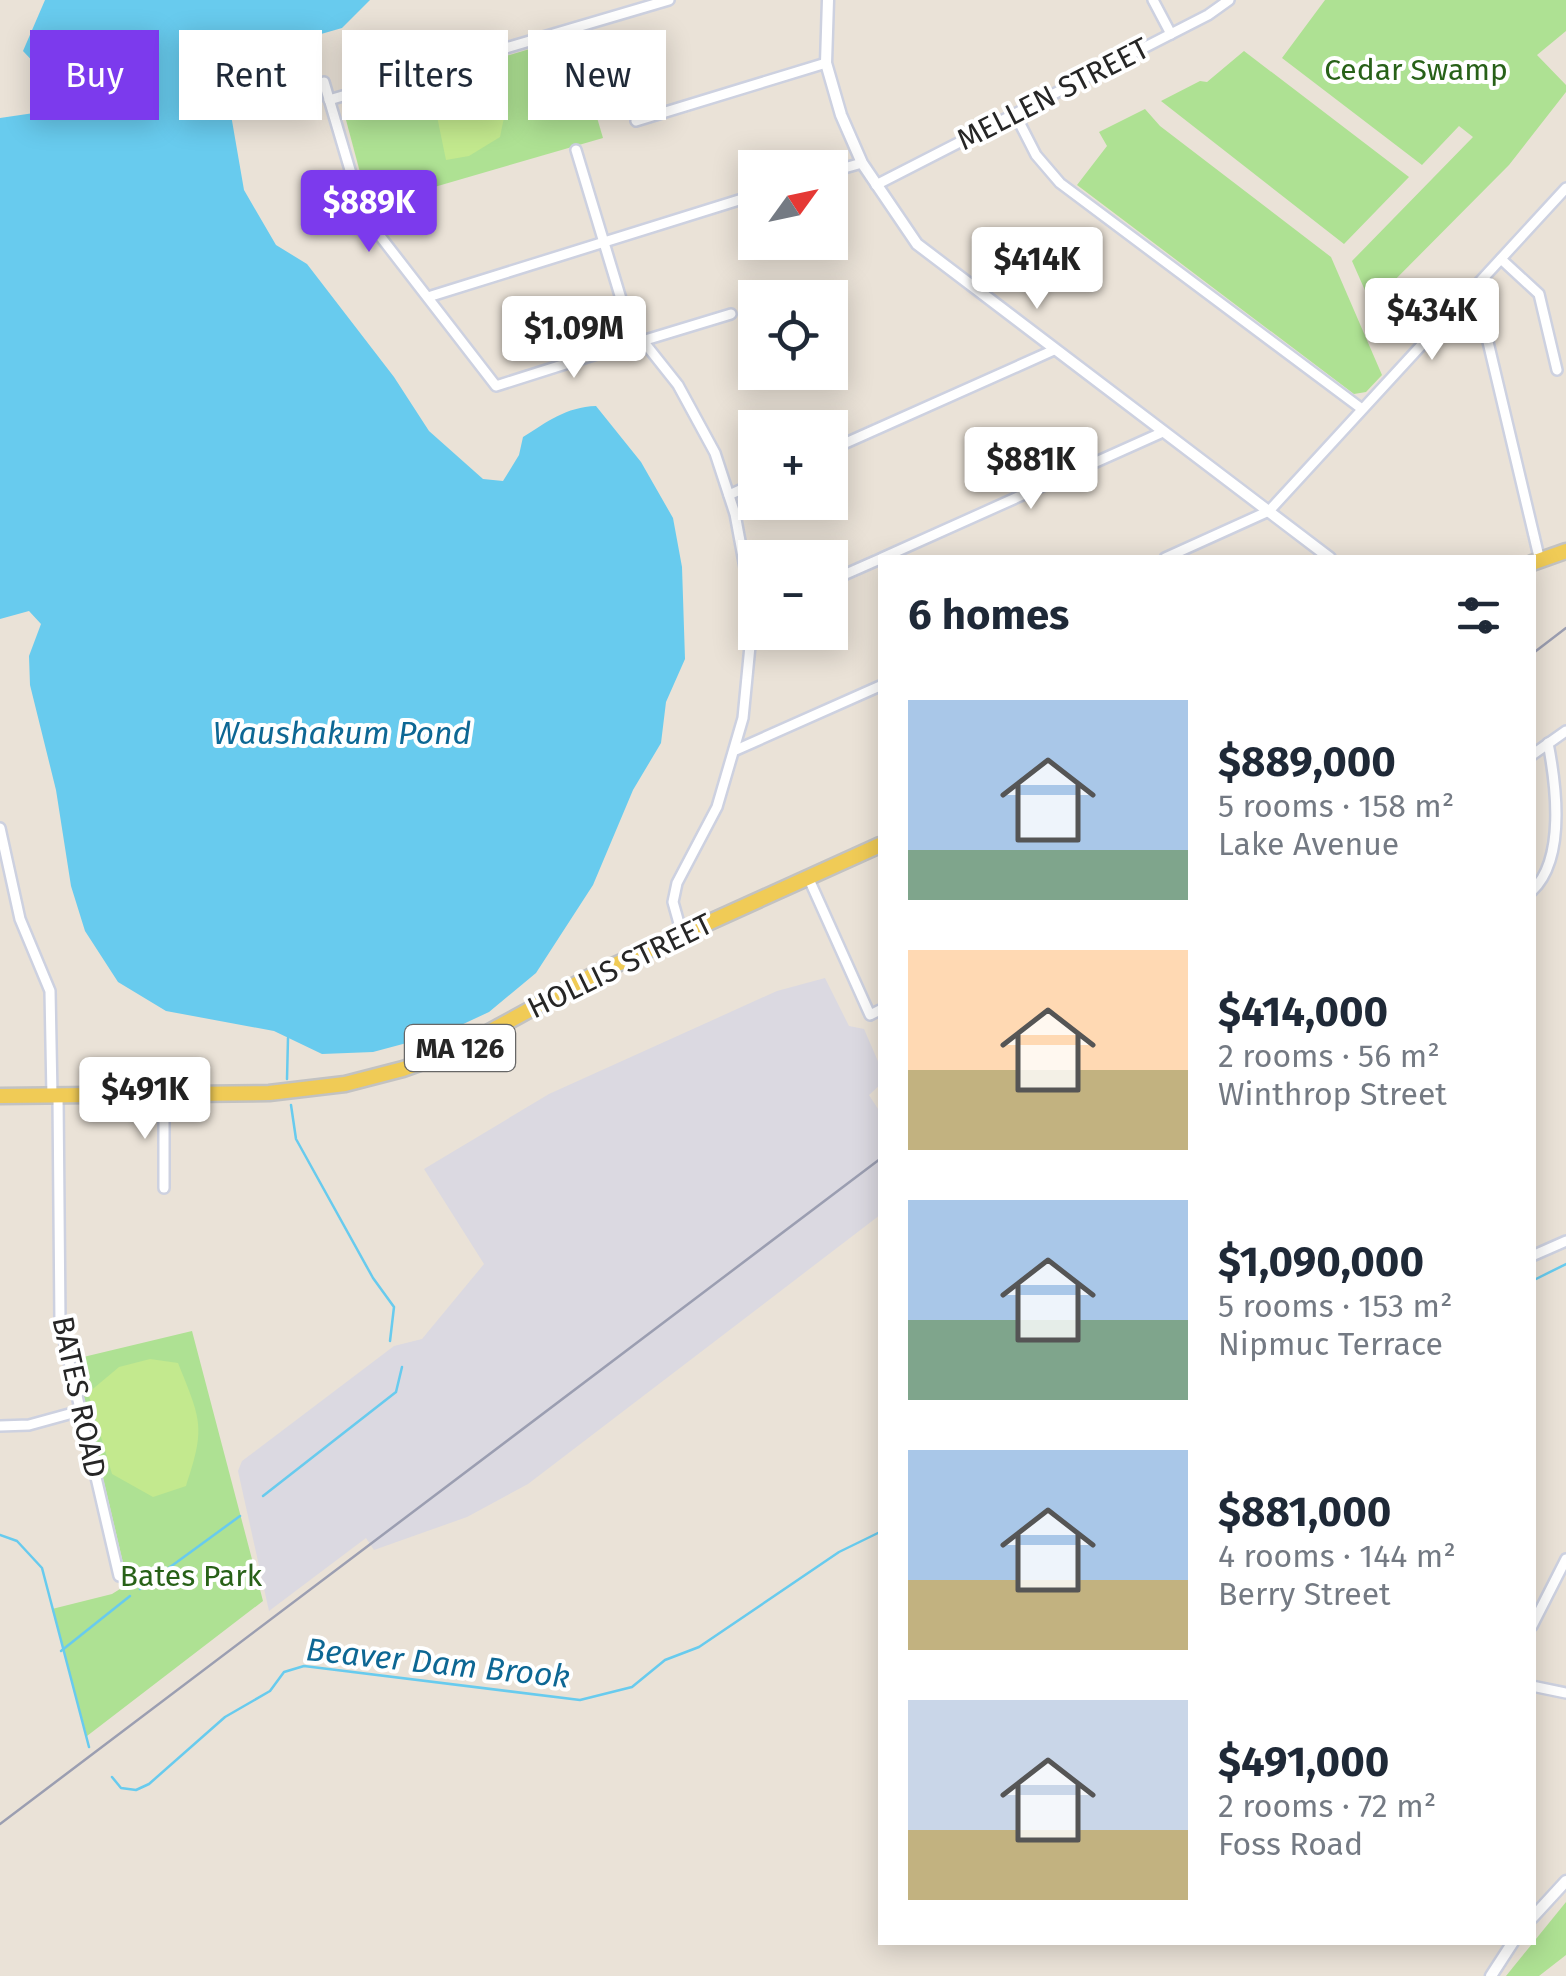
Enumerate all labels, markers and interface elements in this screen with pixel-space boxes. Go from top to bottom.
chip: Buy [30,30,159,120]
chip: Rent [179,30,322,120]
chip: Filters [342,30,508,120]
chip: New [528,30,666,120]
street label: MELLEN STREET [951,30,1155,158]
park label: Cedar Swamp [1324,52,1508,88]
north arrow [738,150,848,260]
map controls [738,150,848,650]
pin: $889K [299,170,439,255]
text: $889K [323,183,415,221]
pin: $414K [967,227,1107,312]
text: $414K [994,240,1080,278]
pin: $434K [1362,278,1502,363]
button: locate [738,280,848,390]
text: $434K [1387,291,1477,329]
pin: $1.09M [493,296,655,381]
text: $1.09M [524,309,624,347]
button: + [738,410,848,520]
pin: $881K [961,427,1101,512]
text: $881K [987,440,1075,478]
button: − [738,540,848,650]
icon: filters [1451,588,1506,643]
text: 6 homes [908,590,1069,640]
water label: Waushakum Pond [213,714,471,752]
text: $889,000 [1218,737,1396,787]
icon: home [988,740,1108,860]
text: 5 rooms · 158 m² [1218,787,1454,825]
text: Lake Avenue [1218,825,1399,863]
street label: HOLLIS STREET [522,906,719,1026]
text: $414,000 [1218,987,1388,1037]
icon: home [988,990,1108,1110]
road number: MA 126 [405,1025,515,1071]
text: 2 rooms · 56 m² [1218,1037,1440,1075]
pin: $491K [75,1057,215,1142]
text: $491K [101,1070,189,1108]
text: Winthrop Street [1218,1075,1447,1113]
text: $1,090,000 [1218,1237,1424,1287]
icon: home [988,1240,1108,1360]
text: 5 rooms · 153 m² [1218,1287,1452,1325]
street label: BATES ROAD [44,1313,114,1481]
text: Nipmuc Terrace [1218,1325,1443,1363]
text: $881,000 [1218,1487,1391,1537]
icon: home [988,1490,1108,1610]
text: 4 rooms · 144 m² [1218,1537,1456,1575]
park label: Bates Park [120,1558,263,1594]
text: Berry Street [1218,1575,1391,1613]
water label: Beaver Dam Brook [304,1630,572,1696]
text: $491,000 [1218,1737,1389,1787]
icon: home [988,1740,1108,1860]
text: 2 rooms · 72 m² [1218,1787,1436,1825]
text: Foss Road [1218,1825,1363,1863]

